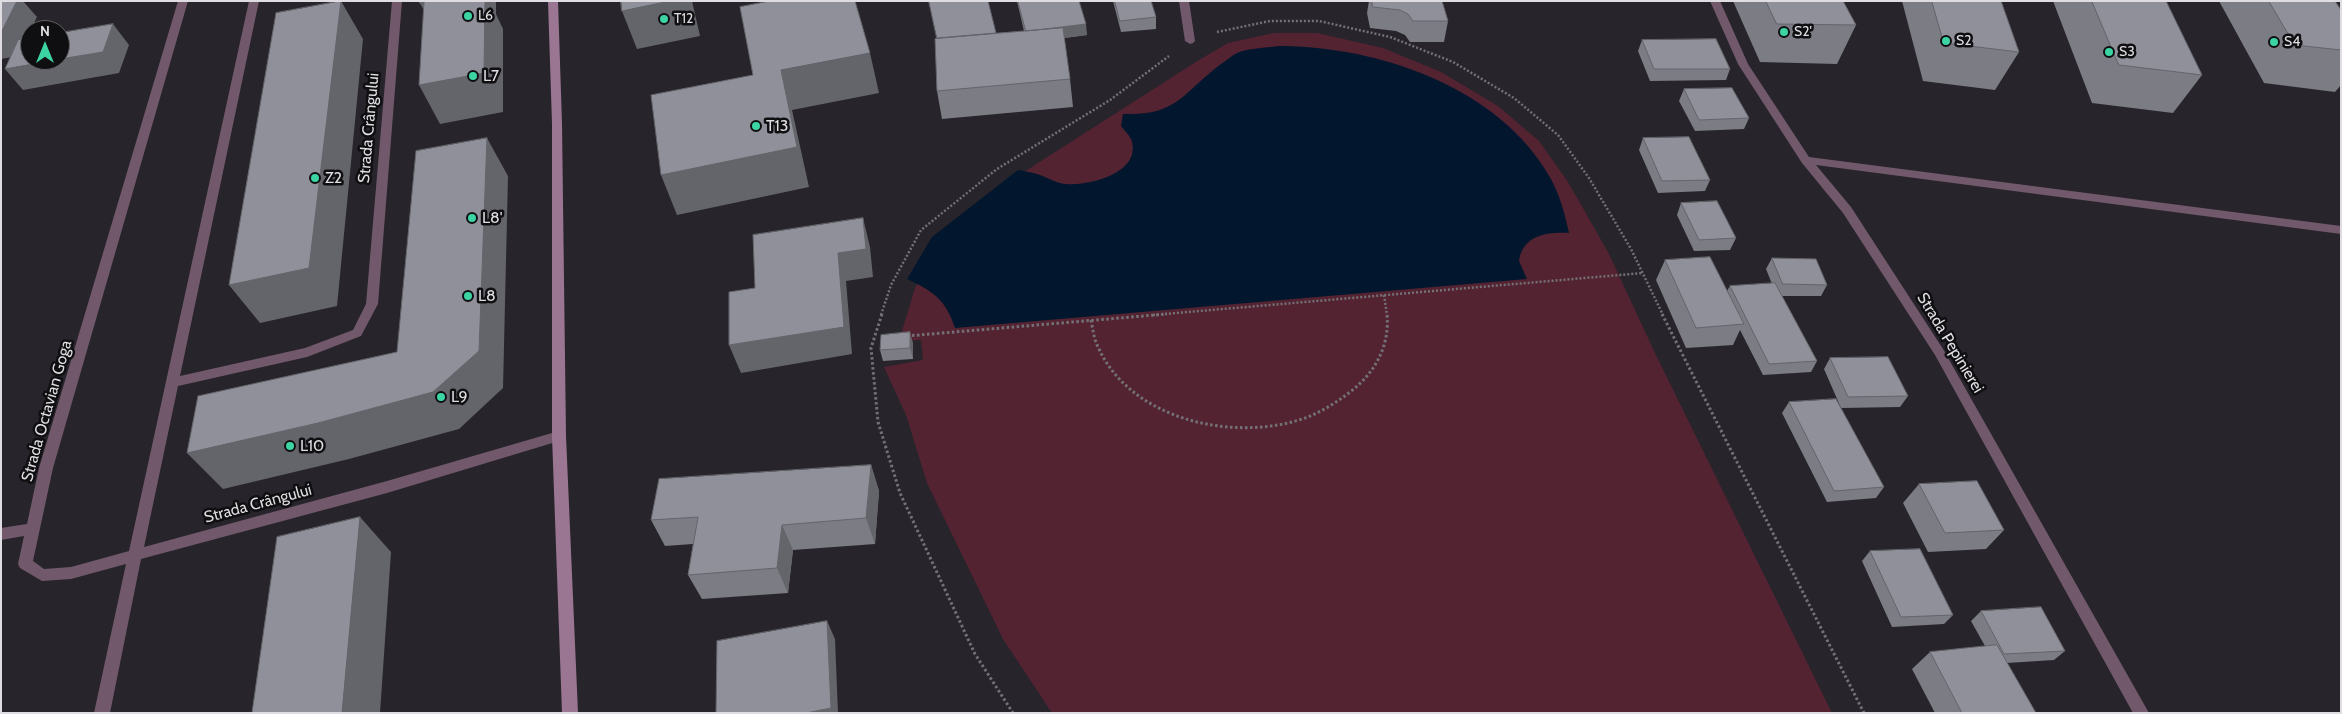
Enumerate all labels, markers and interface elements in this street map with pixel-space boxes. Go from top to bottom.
place label: L6 [478,8,493,24]
marker: L6 [462,10,474,22]
place label: T12 [674,11,693,27]
marker: T12 [658,13,670,25]
north arrow [20,20,70,70]
text: N [40,22,50,40]
place label: S2' [1794,24,1812,40]
marker: S2' [1778,26,1790,38]
place label: S2 [1956,33,1972,49]
place label: S4 [2284,34,2300,50]
marker: S2 [1940,35,1952,47]
marker: S4 [2268,36,2280,48]
place label: S3 [2119,44,2135,60]
marker: S3 [2103,46,2115,58]
place label: L7 [483,66,499,86]
marker: L7 [467,70,479,82]
street label: Strada Crângului [355,72,383,184]
place label: T13 [766,116,788,136]
marker: T13 [750,120,762,132]
place label: Z2 [325,168,342,188]
marker: Z2 [309,172,321,184]
place label: L8' [482,208,502,228]
marker: L8' [466,212,478,224]
place label: L8 [478,286,496,306]
street label: Strada Pepinierei [1912,289,1988,397]
marker: L8 [462,290,474,302]
street label: Strada Octavian Goga [18,338,76,484]
place label: L9 [451,387,468,407]
marker: L9 [435,391,447,403]
place label: L10 [300,436,324,456]
marker: L10 [284,440,296,452]
street label: Strada Crângului [202,480,314,528]

